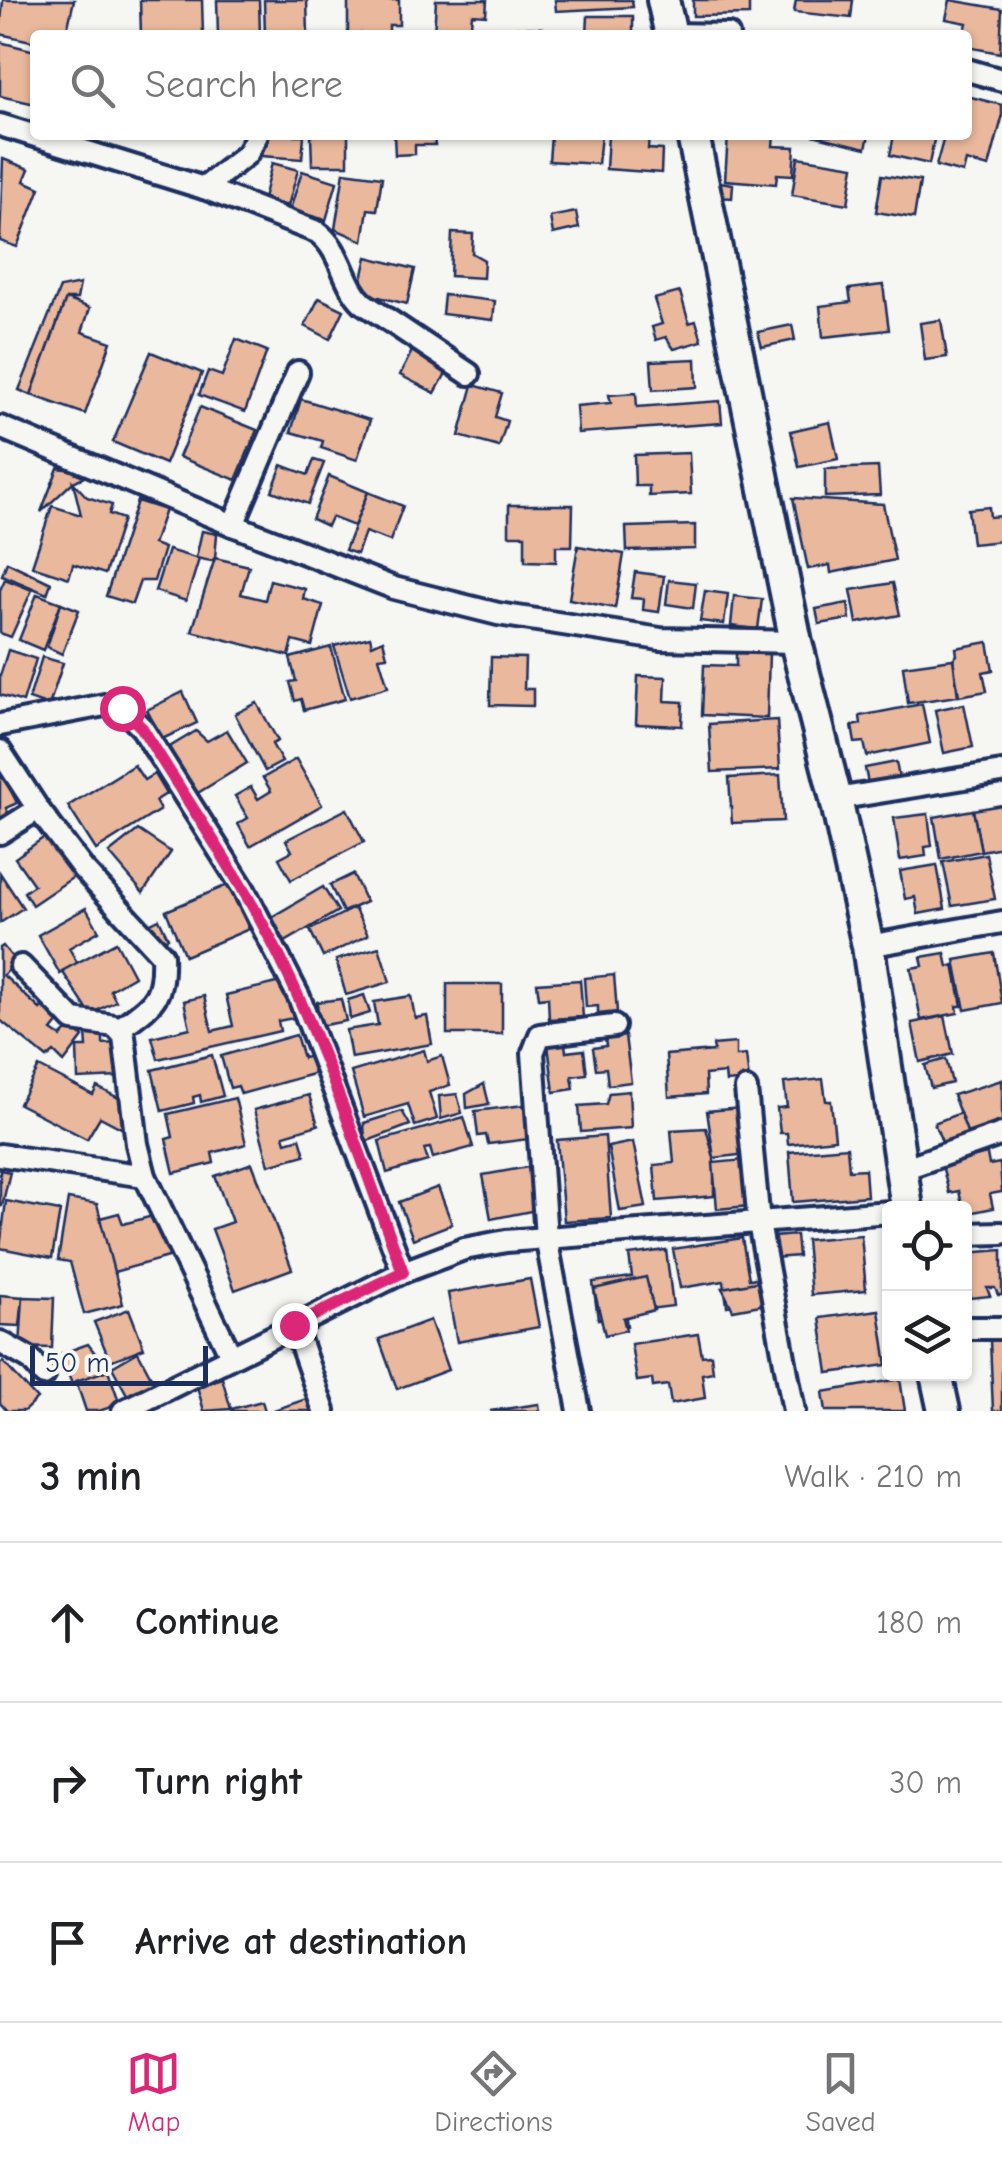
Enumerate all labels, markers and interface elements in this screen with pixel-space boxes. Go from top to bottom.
search box [30,30,972,140]
icon: search [65,58,120,113]
text: Search here [145,63,343,107]
route start [100,686,146,732]
map controls [882,1201,972,1381]
button: locate [882,1201,972,1291]
button: layers [882,1291,972,1381]
route end [272,1303,318,1349]
scale bar [30,1341,208,1386]
text: 50 m [45,1347,110,1379]
text: 3 min [40,1452,142,1501]
text: Walk · 210 m [784,1458,962,1495]
icon: ahead [40,1595,95,1650]
text: Continue [135,1600,279,1644]
text: 180 m [876,1604,962,1641]
icon: right [40,1755,95,1810]
text: Turn right [135,1760,302,1804]
text: 30 m [889,1764,962,1801]
icon: arrive [40,1915,95,1970]
text: Arrive at destination [135,1920,467,1964]
tab: Map [126,2046,181,2138]
tab: Directions [434,2046,553,2138]
tab: Saved [806,2046,876,2138]

